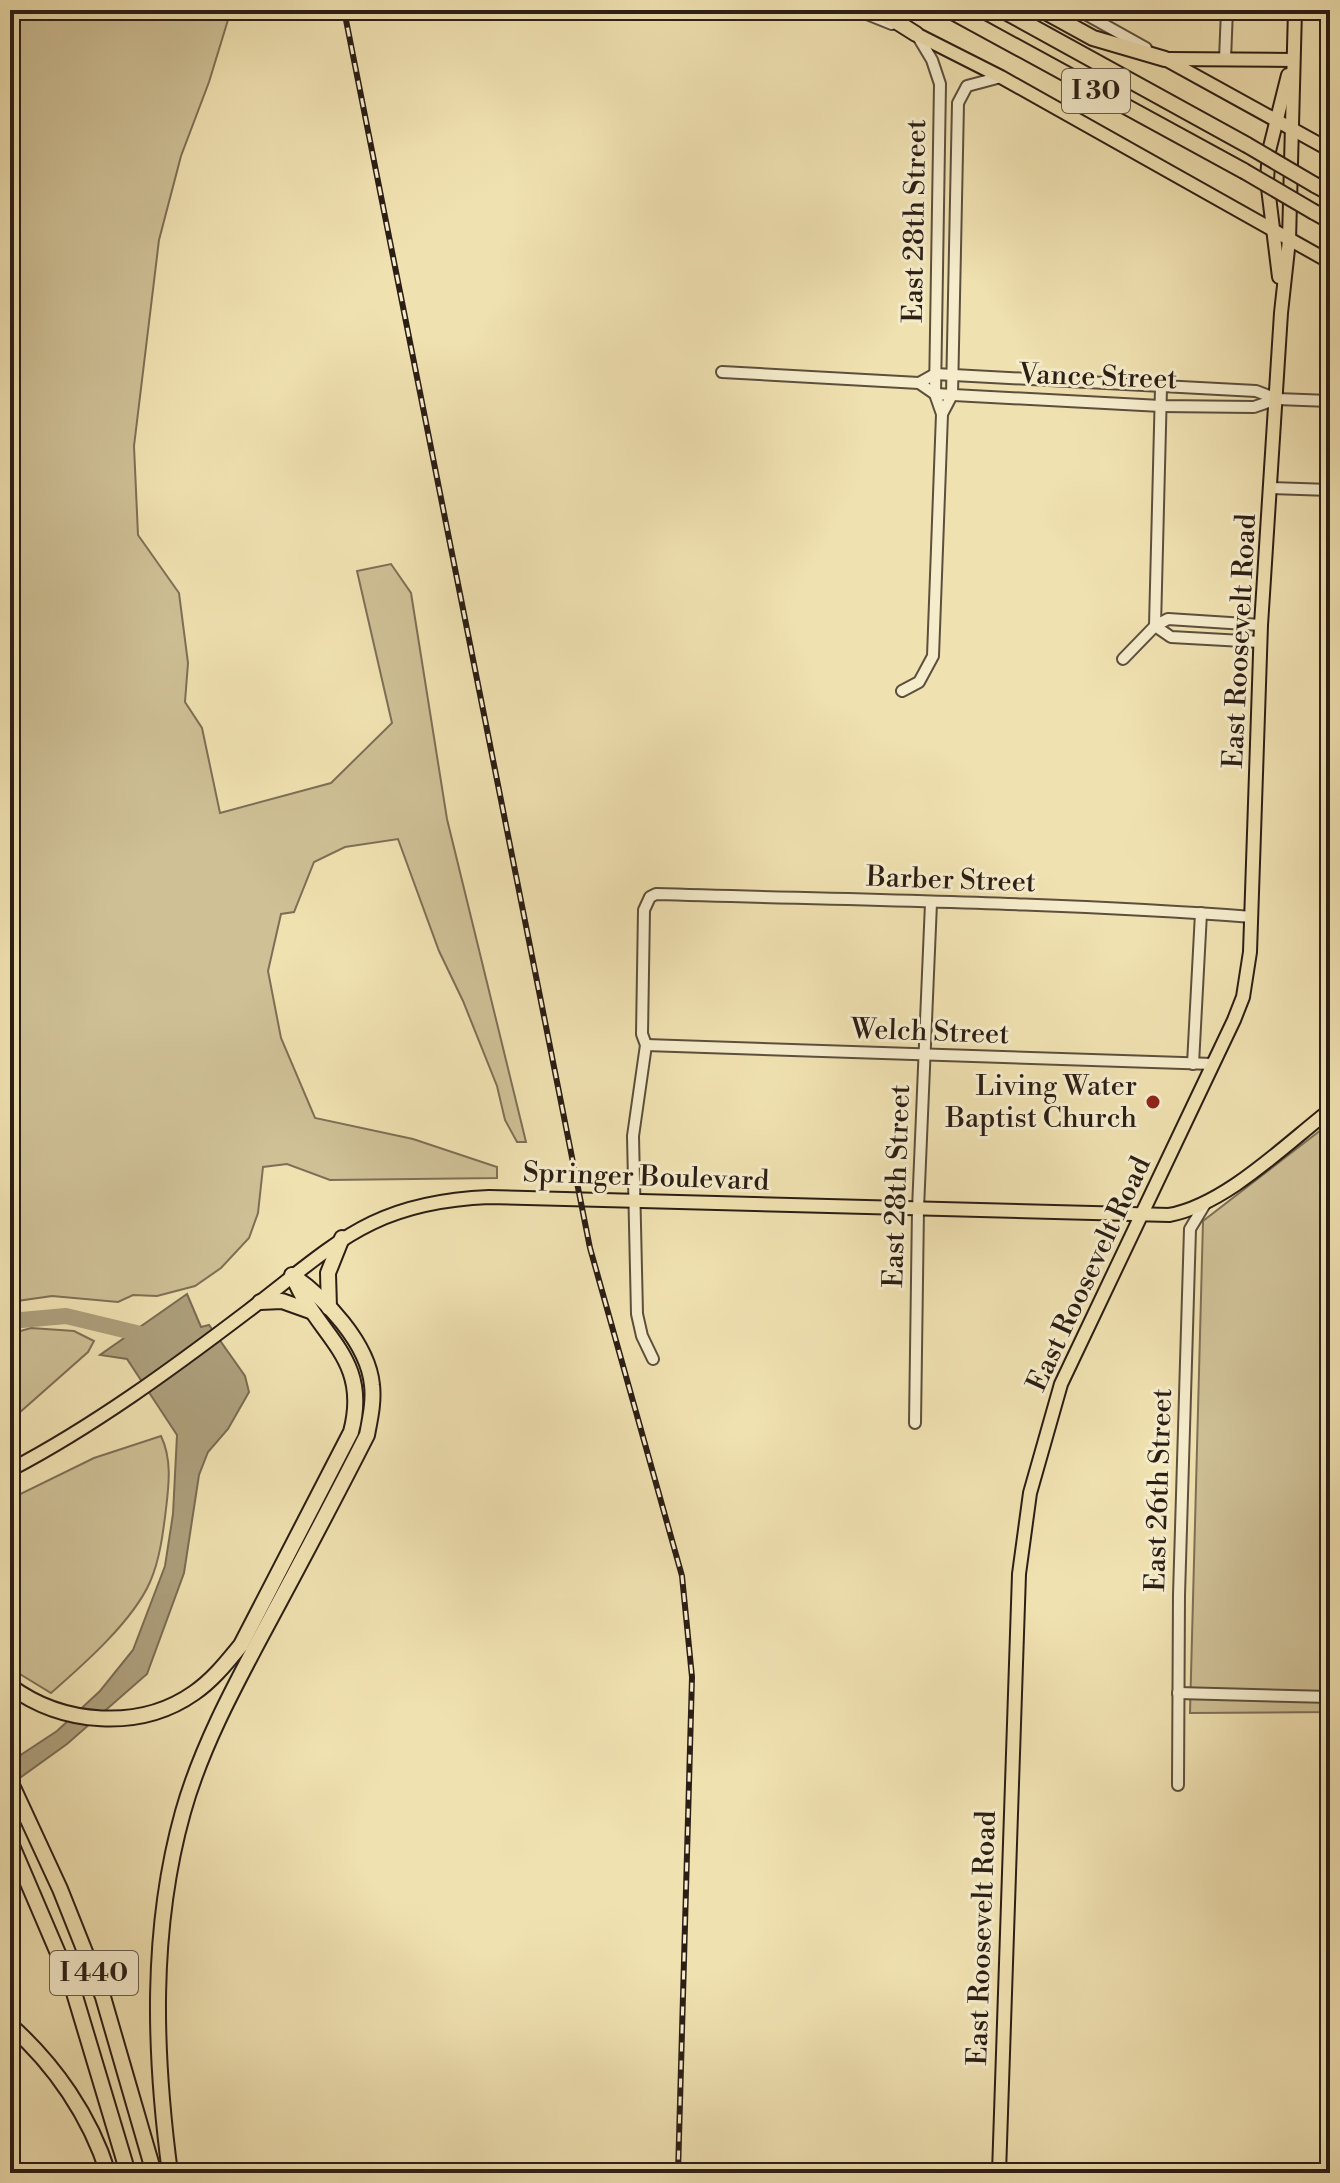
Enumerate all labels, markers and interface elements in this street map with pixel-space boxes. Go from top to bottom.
road number: I 30 [1062,69,1130,113]
street label: East 28th Street [896,119,934,323]
street label: Vance Street [1017,357,1178,397]
street label: East Roosevelt Road [1216,513,1264,769]
street label: Barber Street [865,860,1037,900]
street label: Welch Street [849,1012,1010,1052]
place label: Living Water Baptist Church [944,1069,1137,1136]
street label: East 28th Street [876,1084,918,1288]
marker: Living Water Baptist Church [1144,1093,1162,1111]
street label: East Roosevelt Road [1019,1151,1159,1397]
street label: Springer Boulevard [522,1155,770,1199]
street label: East 26th Street [1138,1388,1180,1592]
street label: East Roosevelt Road [960,1810,1004,2066]
road number: I 440 [50,1951,138,1995]

